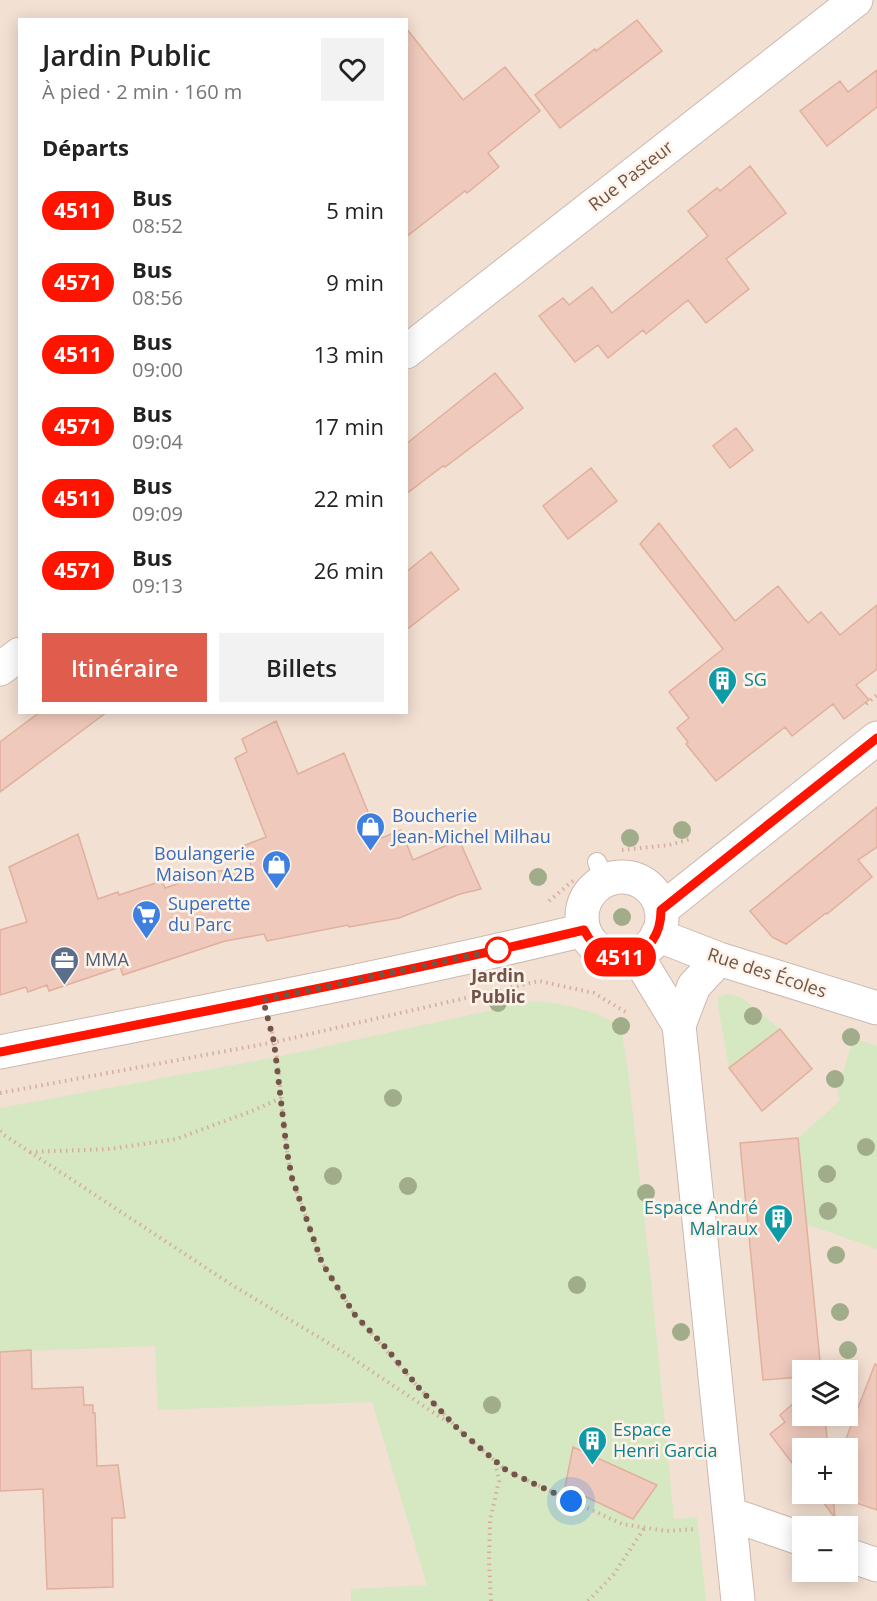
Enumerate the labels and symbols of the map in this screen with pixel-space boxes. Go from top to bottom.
street label: Rue Pasteur [583,134,678,216]
building icon: SG [707,664,739,706]
place label: SG [744,667,767,691]
place label: Boucherie Jean-Michel Milhau [390,803,551,848]
shop icon: Boucherie Jean-Michel Milhau [355,810,387,852]
place label: Boulangerie Maison A2B [154,841,255,886]
shop icon: Boulangerie Maison A2B [260,848,292,890]
place label: Superette du Parc [168,891,250,936]
supermarket icon: Superette du Parc [131,898,163,940]
marker: Jardin Public [485,937,511,963]
line badge: 4511 [578,938,662,976]
street label: Rue des Écoles [705,941,830,1003]
office icon: MMA [48,944,80,986]
place label: MMA [85,947,129,971]
place label: Jardin Public [469,963,525,1008]
place label: Espace André Malraux [644,1195,759,1240]
building icon: Espace André Malraux [763,1202,795,1244]
place label: Espace Henri Garcia [613,1417,718,1462]
building icon: Espace Henri Garcia [576,1424,608,1466]
your location [556,1486,586,1516]

